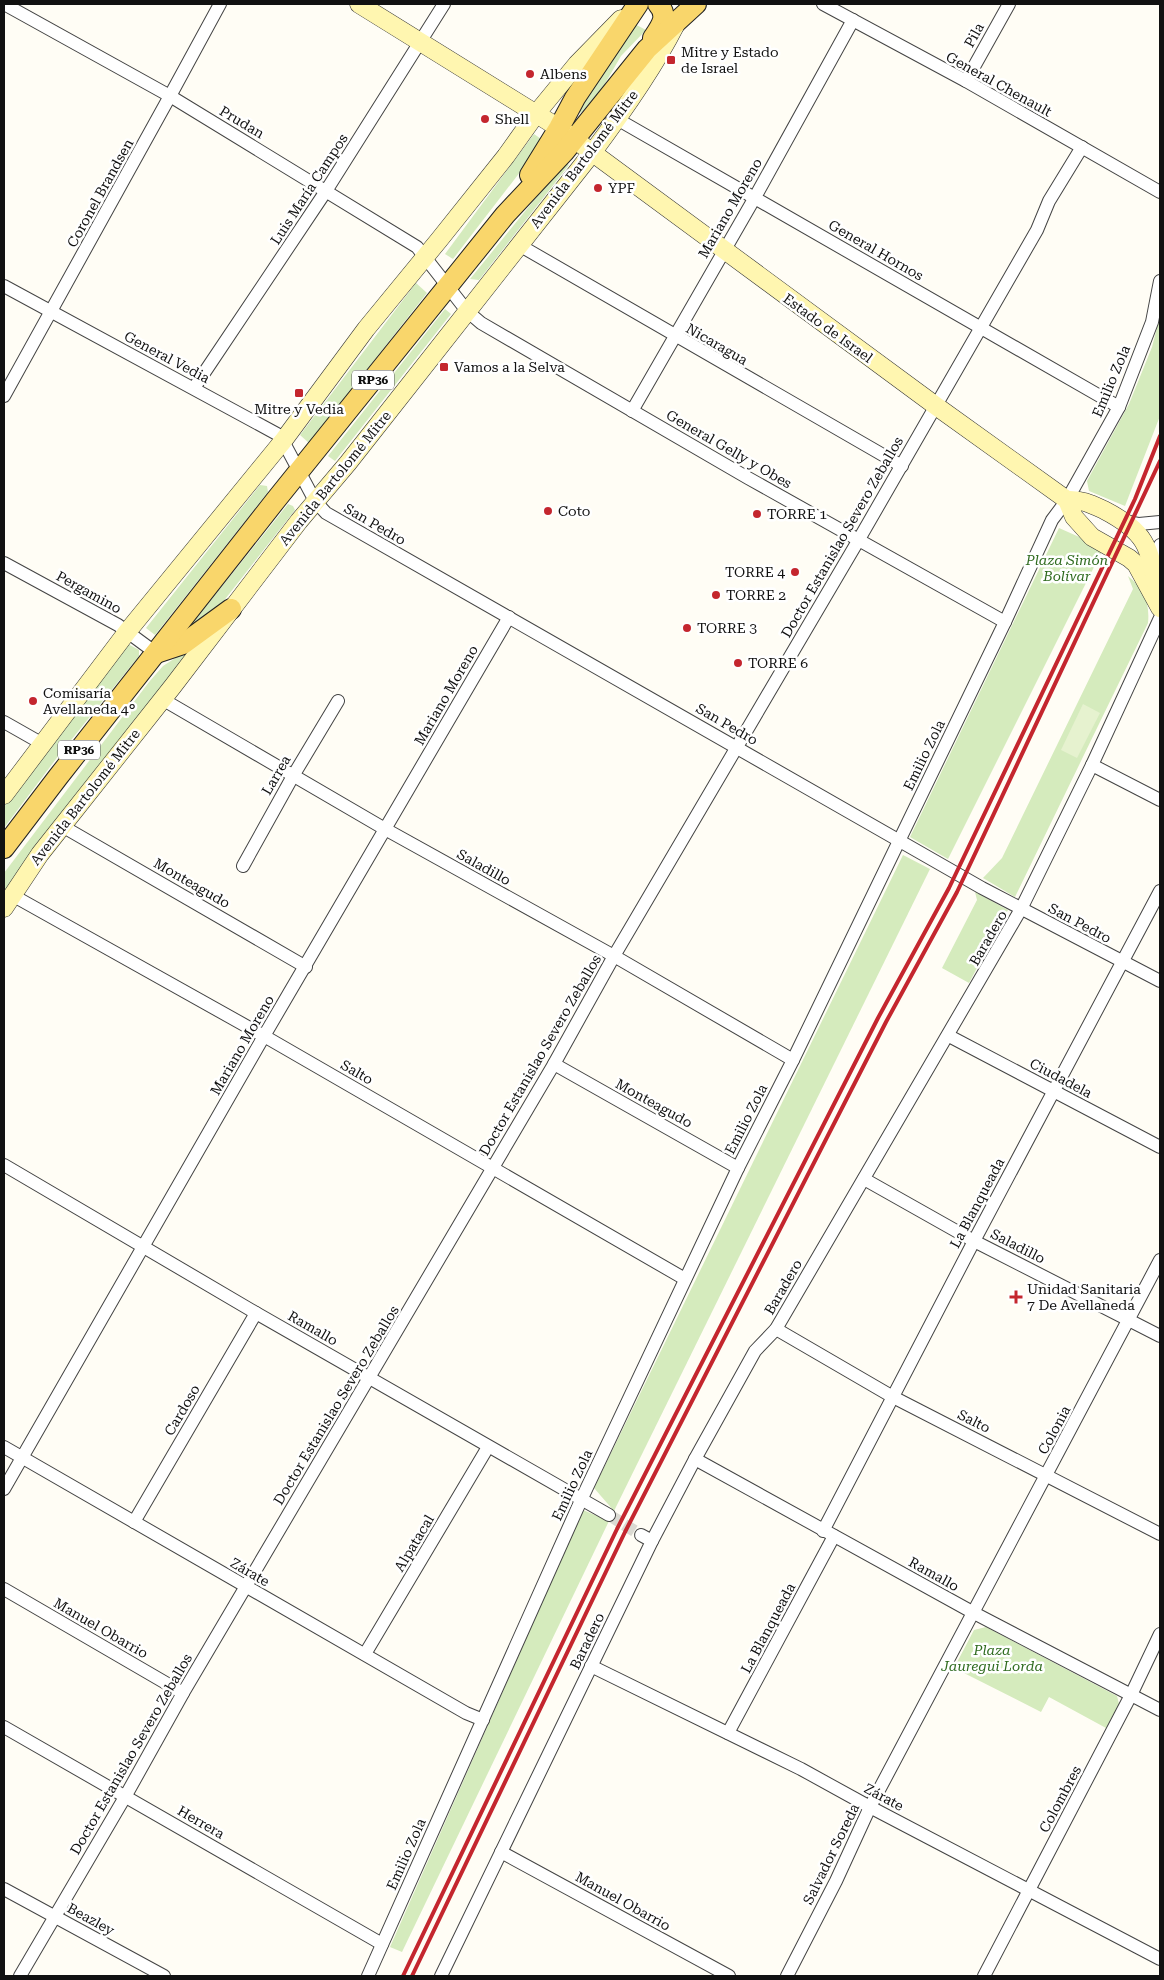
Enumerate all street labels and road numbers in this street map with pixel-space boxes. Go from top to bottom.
street label: Pila [961,20,987,50]
street label: General Chenault [943,48,1055,120]
street label: Avenida Bartolomé Mitre [527,87,641,231]
street label: Prudan [217,102,267,142]
street label: Luis María Campos [267,130,351,247]
street label: Coronel Brandsen [64,136,136,250]
street label: Mariano Moreno [695,155,765,261]
street label: General Hornos [826,216,927,284]
street label: Estado de Israel [780,290,876,366]
street label: Nicaragua [683,320,751,368]
street label: General Vedia [122,328,213,386]
street label: Emilio Zola [1089,342,1133,419]
road number: RP36 [352,370,394,390]
street label: Avenida Bartolomé Mitre [276,407,394,548]
street label: General Gelly y Obes [663,407,795,492]
street label: Doctor Estanislao Severo Zeballos [778,433,906,640]
street label: San Pedro [341,500,409,548]
street label: Pergamino [54,568,124,616]
street label: Mariano Moreno [411,642,481,748]
street label: San Pedro [693,700,761,748]
street label: Emilio Zola [900,717,948,793]
street label: Avenida Bartolomé Mitre [27,726,143,868]
road number: RP36 [58,740,100,760]
street label: Larrea [258,752,294,798]
street label: Saladillo [454,846,514,888]
street label: Monteagudo [151,855,233,911]
street label: San Pedro [1046,900,1114,946]
street label: Baradero [966,908,1010,968]
street label: Doctor Estanislao Severo Zeballos [476,951,604,1158]
street label: Mariano Moreno [207,992,277,1098]
street label: Ciudadela [1027,1055,1095,1101]
street label: Salto [338,1056,376,1088]
street label: Monteagudo [613,1075,695,1131]
street label: Emilio Zola [722,1081,771,1157]
street label: La Blanqueada [947,1155,1008,1251]
street label: Saladillo [988,1226,1048,1266]
street label: Baradero [761,1257,805,1317]
street label: Doctor Estanislao Severo Zeballos [270,1302,402,1507]
street label: Ramallo [285,1307,341,1349]
street label: Cardoso [161,1382,203,1438]
street label: Colonia [1035,1403,1074,1457]
street label: Salto [955,1406,993,1436]
street label: Emilio Zola [549,1447,596,1523]
street label: Alpatacal [391,1511,437,1574]
street label: Ramallo [906,1554,962,1594]
street label: Zárate [228,1555,273,1590]
street label: La Blanqueada [738,1580,799,1676]
street label: Manuel Obarrio [51,1595,151,1661]
street label: Baradero [566,1610,608,1672]
street label: Doctor Estanislao Severo Zeballos [67,1650,195,1857]
street label: Colombres [1036,1763,1084,1835]
street label: Zárate [862,1780,907,1814]
street label: Salvador Soreda [800,1801,863,1907]
street label: Herrera [175,1802,228,1842]
street label: Emilio Zola [383,1815,429,1892]
street label: Manuel Obarrio [573,1868,673,1934]
street label: Beazley [65,1900,118,1939]

